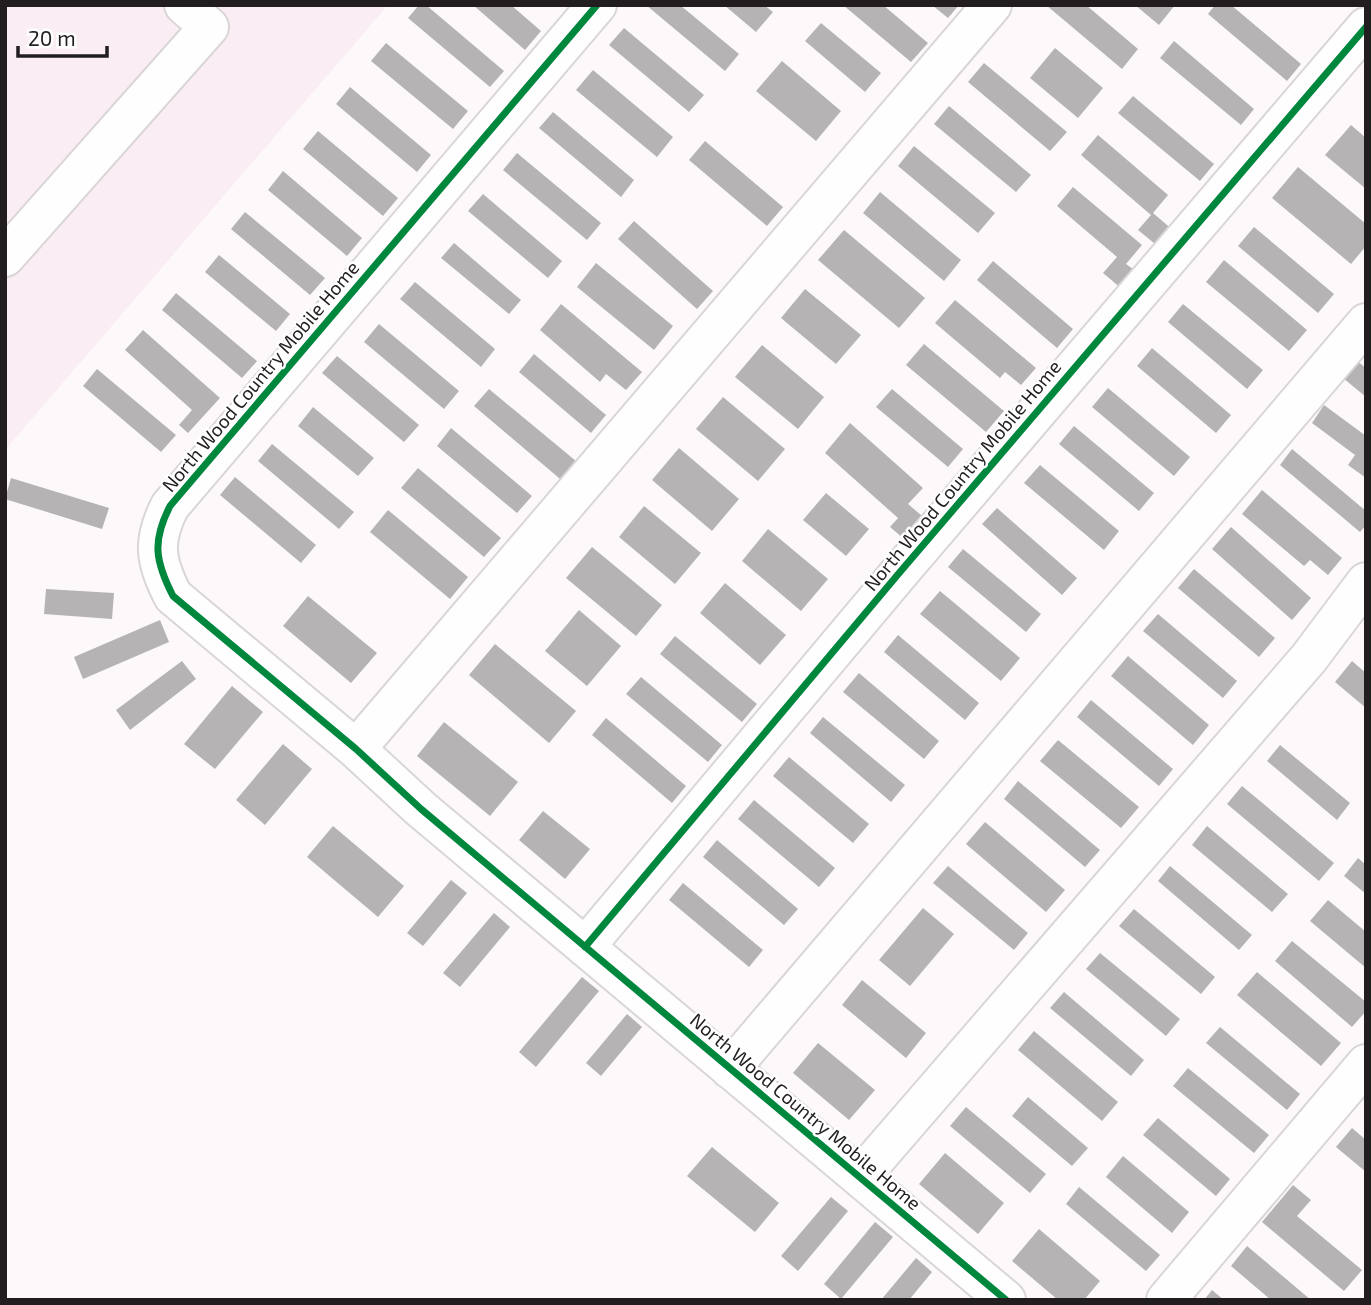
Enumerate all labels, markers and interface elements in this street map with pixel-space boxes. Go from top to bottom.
scale bar [18,14,107,58]
text: 20 m [28,25,76,50]
street label: North Wood Country Mobile Home [157,256,363,496]
street label: North Wood Country Mobile Home [859,355,1065,595]
street label: North Wood Country Mobile Home [686,1008,926,1214]

